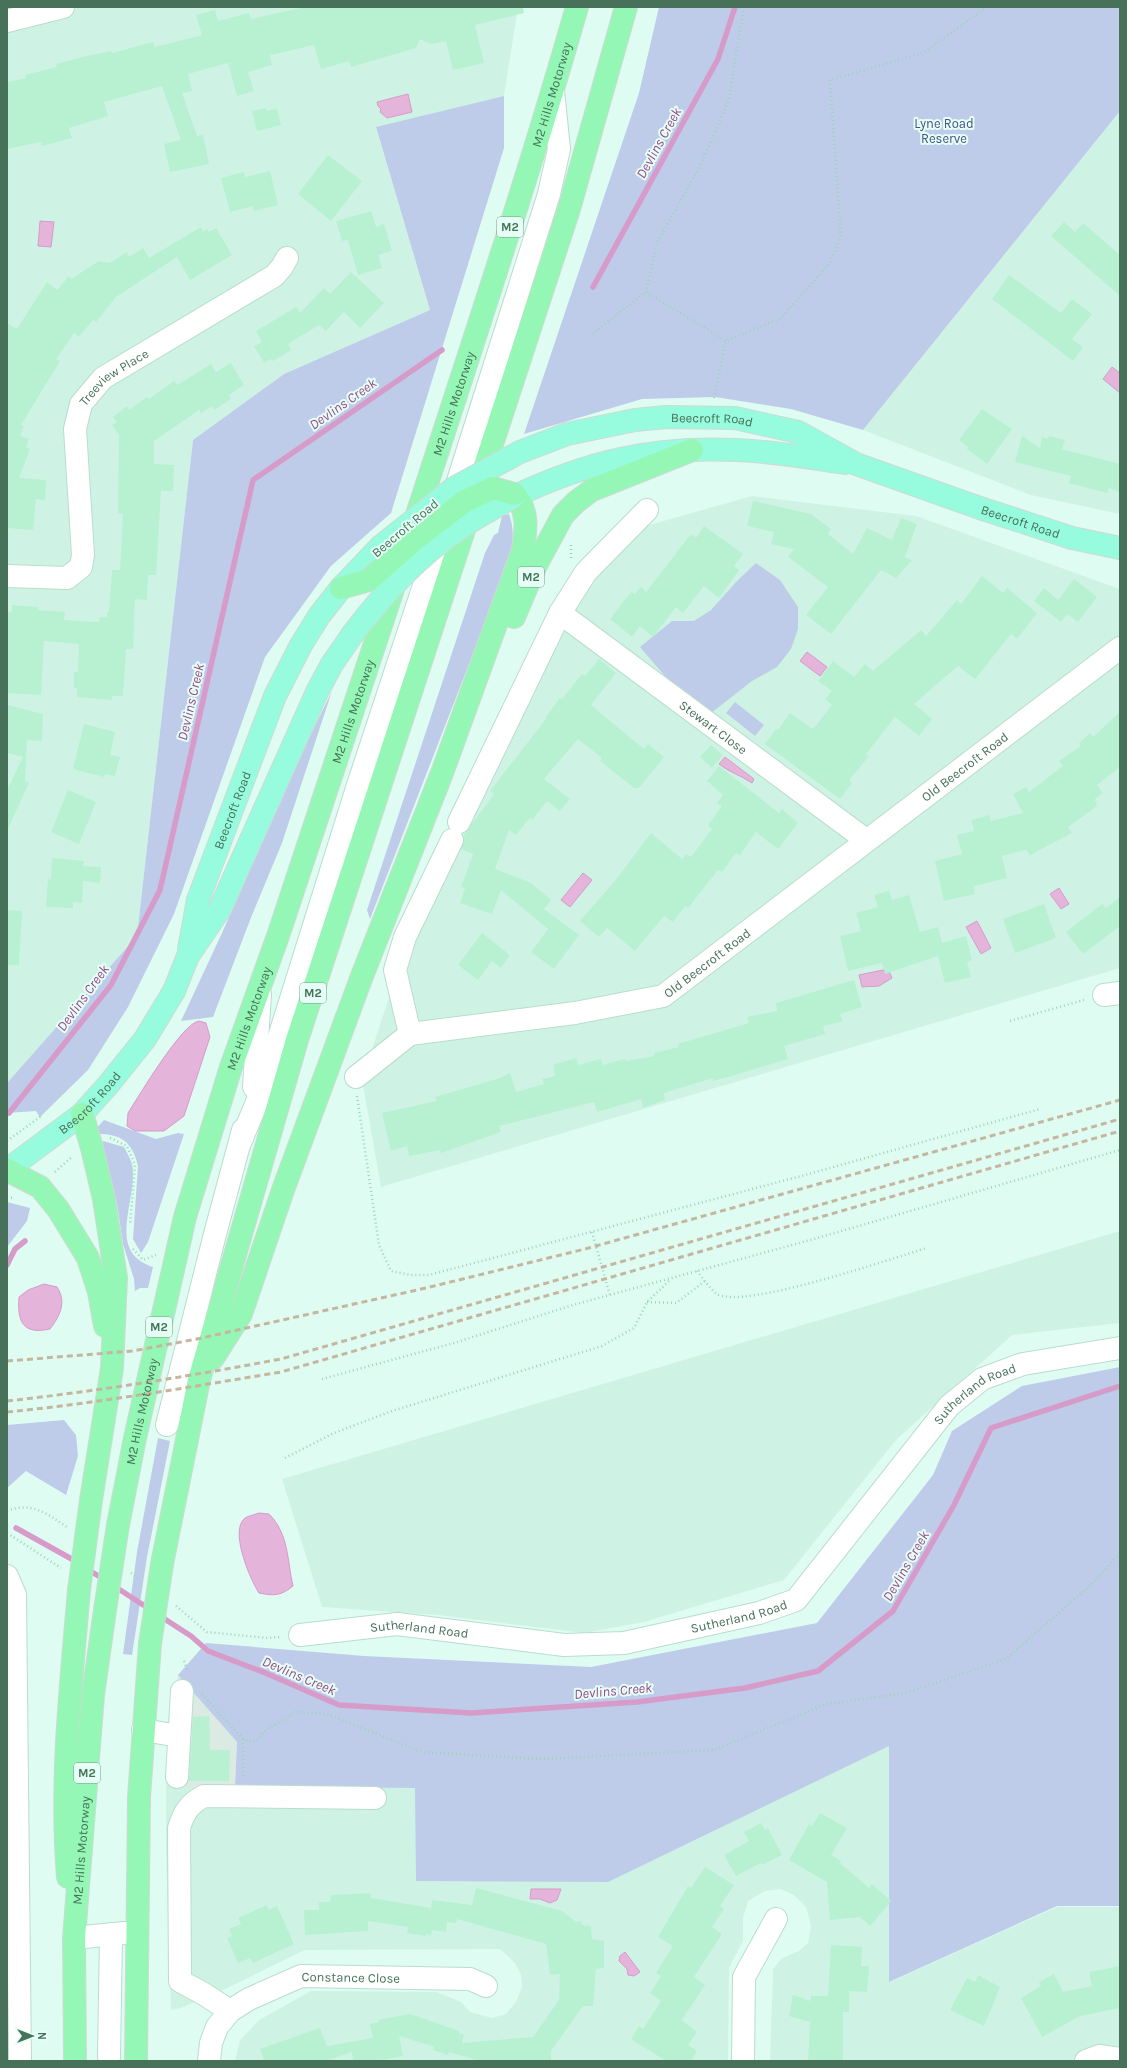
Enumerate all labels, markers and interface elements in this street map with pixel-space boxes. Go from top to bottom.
street label: M2 Hills Motorway [528,40,574,149]
water label: Devlins Creek [633,104,686,181]
park label: Lyne Road Reserve [914,116,974,146]
road number: M2 [497,217,523,237]
street label: Treeview Place [76,345,151,408]
street label: M2 Hills Motorway [429,349,477,457]
water label: Devlins Creek [306,374,381,433]
street label: Beecroft Road [671,410,754,429]
street label: Beecroft Road [369,496,441,560]
street label: Beecroft Road [979,501,1062,541]
road number: M2 [518,567,544,587]
street label: M2 Hills Motorway [328,657,377,765]
water label: Devlins Creek [174,661,208,742]
street label: Stewart Close [676,697,751,757]
street label: Old Beecroft Road [918,729,1011,804]
street label: Beecroft Road [210,769,254,851]
street label: Old Beecroft Road [660,925,753,1000]
water label: Devlins Creek [53,961,113,1035]
street label: M2 Hills Motorway [223,964,274,1072]
road number: M2 [300,983,326,1003]
street label: Beecroft Road [55,1068,124,1137]
road number: M2 [146,1317,172,1337]
street label: M2 Hills Motorway [122,1357,160,1466]
street label: Sutherland Road [930,1360,1018,1427]
water label: Devlins Creek [879,1527,933,1604]
street label: Sutherland Road [689,1596,789,1635]
street label: Sutherland Road [369,1616,469,1640]
water label: Devlins Creek [260,1653,339,1699]
water label: Devlins Creek [573,1679,654,1703]
road number: M2 [74,1763,100,1783]
street label: M2 Hills Motorway [69,1795,93,1905]
street label: Constance Close [301,1969,401,1985]
north arrow [12,2016,52,2056]
text: N [35,2032,48,2040]

